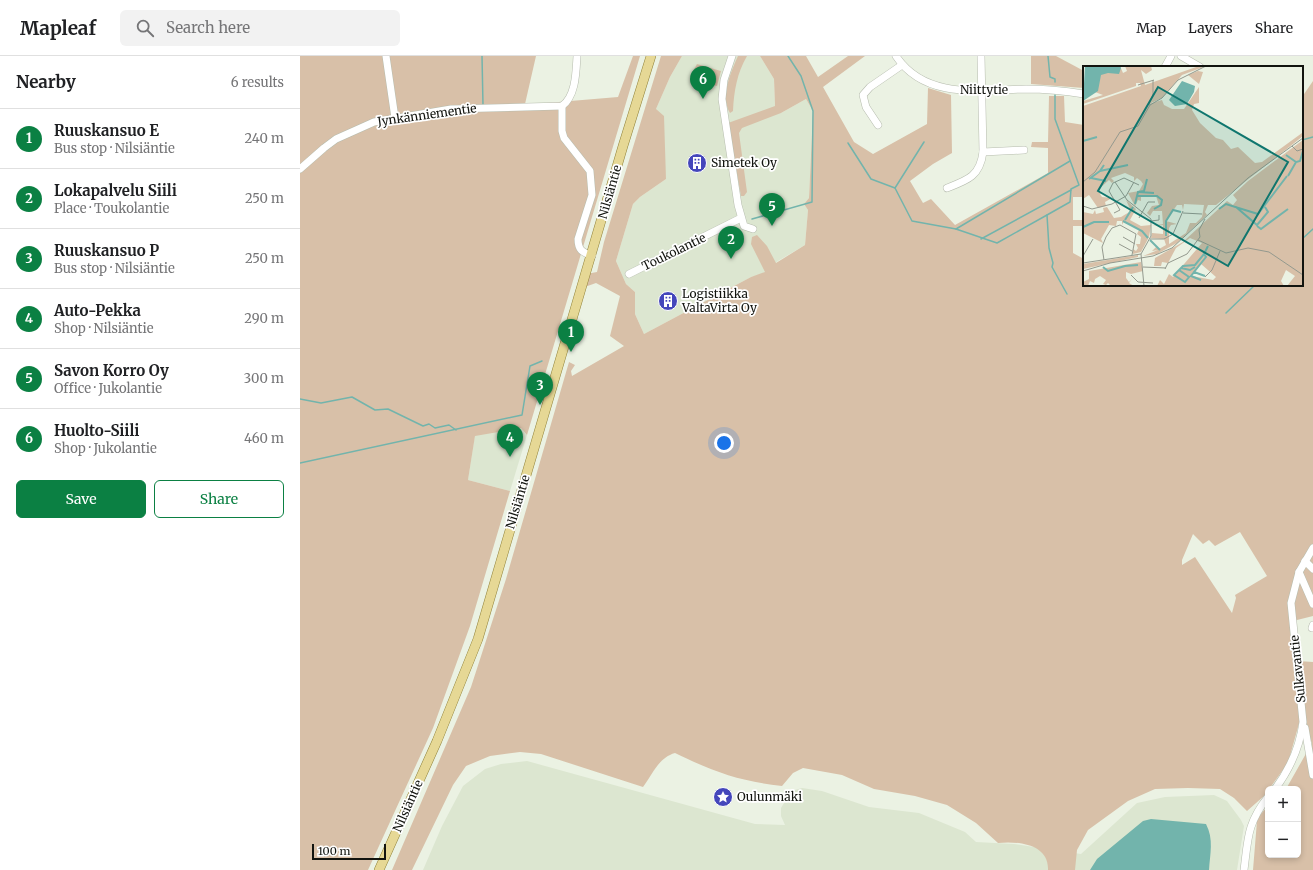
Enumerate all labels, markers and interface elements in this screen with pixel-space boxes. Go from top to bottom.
search box [120,10,400,46]
text: Mapleaf [20,16,96,40]
icon: search [134,17,156,39]
text: Search here [166,18,250,37]
text: Map [1136,19,1166,37]
text: Layers [1188,19,1233,37]
text: Share [1255,19,1293,37]
pin: 6 [690,66,716,99]
inset map [1083,66,1303,286]
text: Nearby [16,71,76,93]
text: 6 results [231,74,284,91]
street label: Niittytie [960,82,1008,97]
street label: Jynkänniementie [375,100,477,129]
text: Ruuskansuo E [54,121,159,140]
text: 1 [26,130,32,147]
text: 240 m [244,130,284,147]
text: Bus stop · Nilsiäntie [54,140,175,157]
building icon: Simetek Oy [686,152,708,174]
place label: Simetek Oy [711,155,777,170]
street label: Nilsiäntie [595,163,624,221]
text: Lokapalvelu Siili [54,181,177,200]
text: 2 [25,190,33,207]
text: 250 m [245,190,284,207]
pin: 5 [759,193,785,226]
text: Place · Toukolantie [54,200,169,217]
pin: 2 [718,226,744,259]
street label: Toukolantie [639,230,708,273]
text: Ruuskansuo P [54,241,159,260]
text: 3 [25,250,33,267]
text: 250 m [245,250,284,267]
text: Bus stop · Nilsiäntie [54,260,175,277]
place label: Logistiikka ValtaVirta Oy [681,286,757,315]
building icon: Logistiikka ValtaVirta Oy [657,290,679,312]
text: Auto-Pekka [54,301,141,320]
text: 4 [25,310,33,327]
text: 290 m [244,310,284,327]
pin: 1 [558,319,584,352]
text: Shop · Nilsiäntie [54,320,154,337]
text: Savon Korro Oy [54,361,169,380]
text: 5 [25,370,33,387]
text: 300 m [244,370,284,387]
pin: 3 [527,372,553,405]
text: Office · Jukolantie [54,380,162,397]
text: Huolto-Siili [54,421,139,440]
pin: 4 [497,424,523,457]
text: 6 [25,430,33,447]
text: 460 m [244,430,284,447]
your location [714,433,734,453]
text: Shop · Jukolantie [54,440,157,457]
street label: Nilsiäntie [502,473,533,531]
button: Save [16,480,146,518]
button: Share [154,480,284,518]
street label: Sulkavantie [1286,635,1309,704]
street label: Nilsiäntie [389,777,426,834]
place icon: Oulunmäki [712,786,734,808]
map controls [1265,786,1301,858]
button: + [1265,786,1301,822]
place label: Oulunmäki [737,789,802,804]
button: − [1265,822,1301,858]
scale bar [312,842,386,861]
text: 100 m [318,844,350,858]

